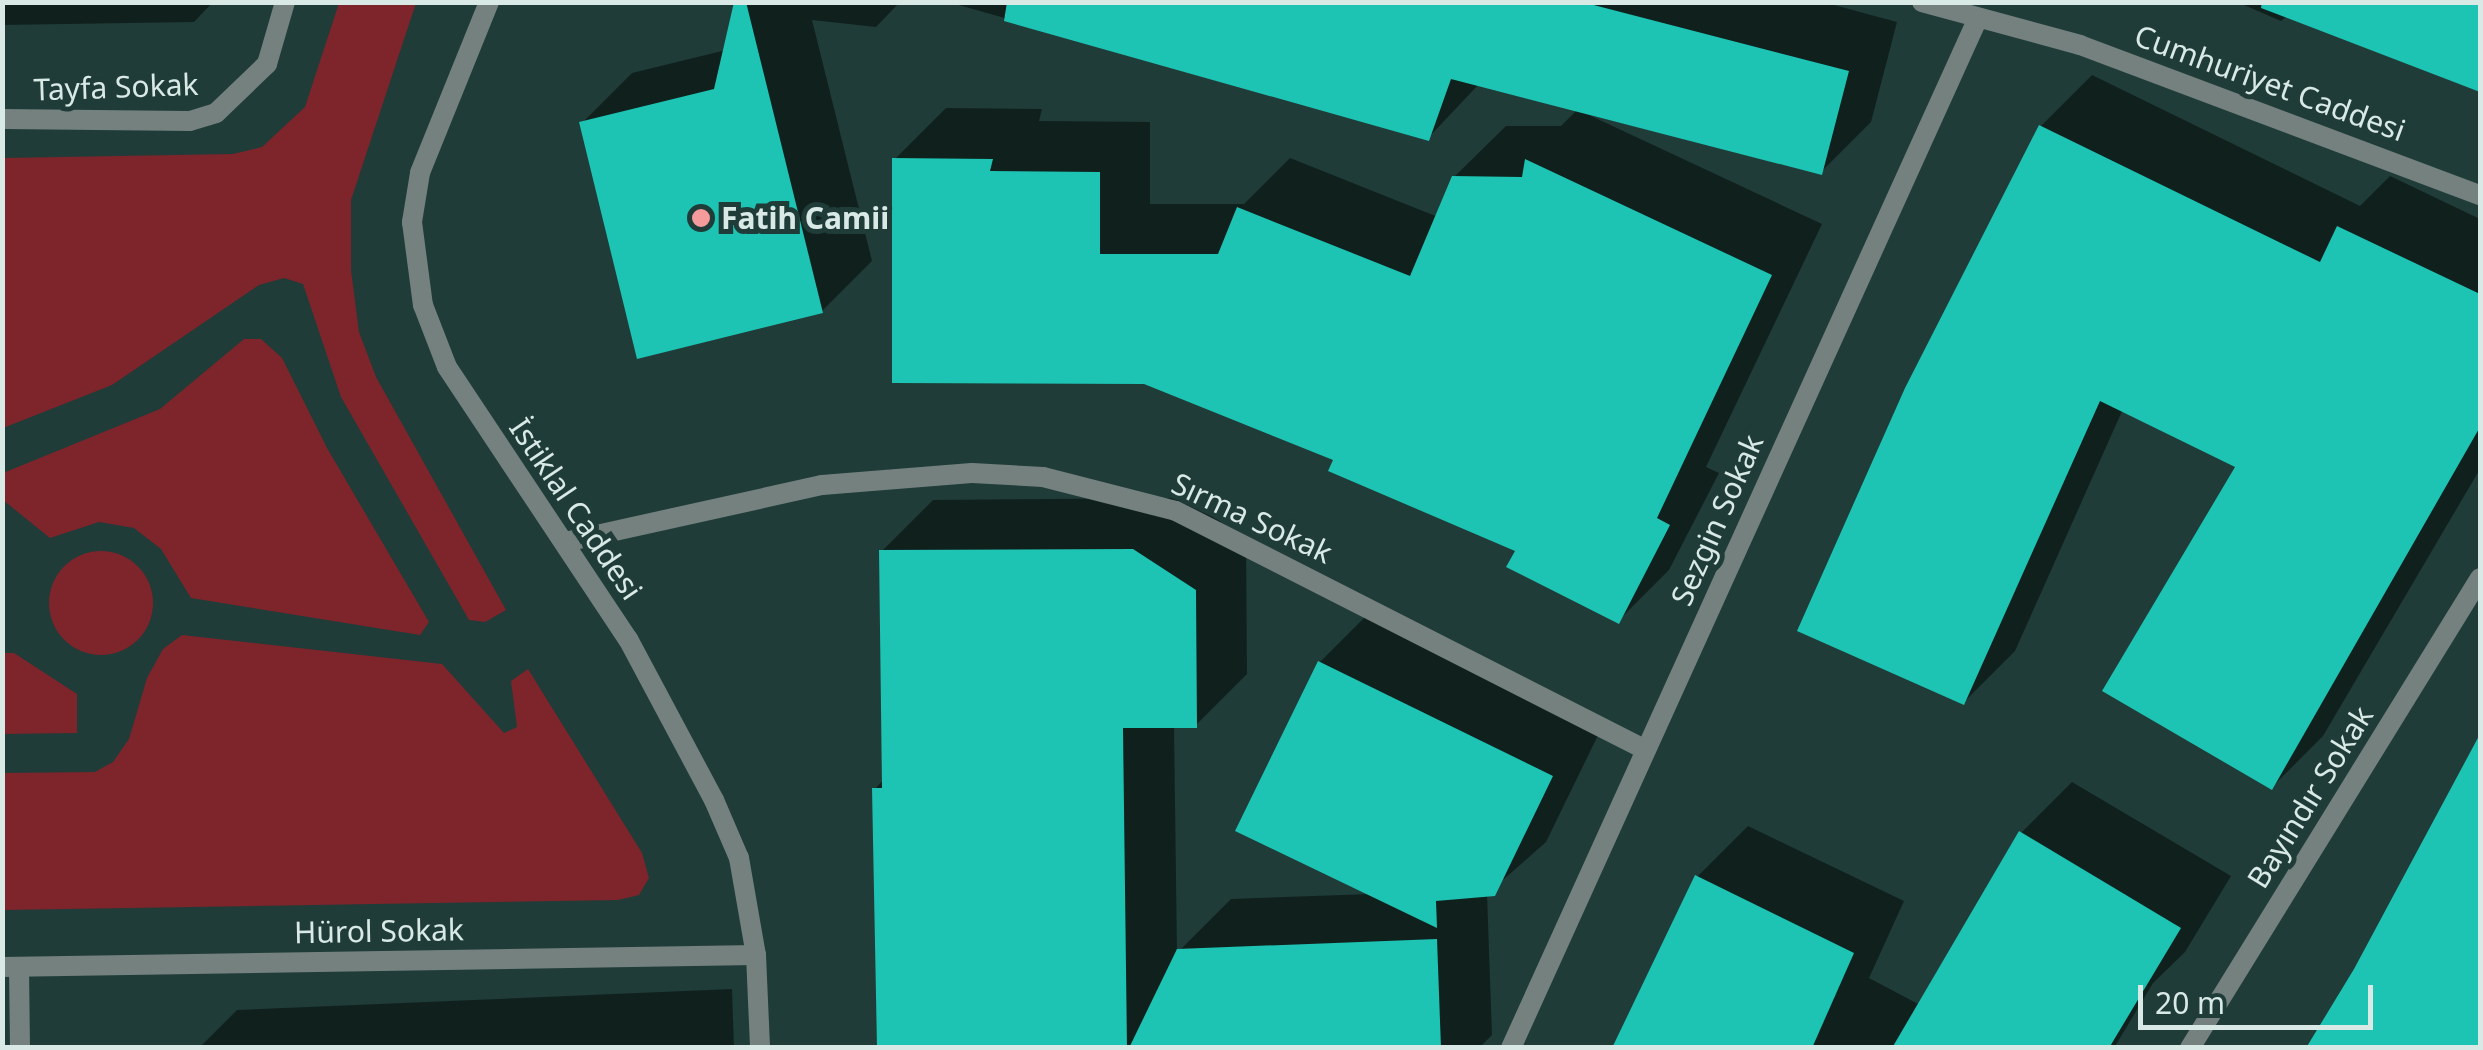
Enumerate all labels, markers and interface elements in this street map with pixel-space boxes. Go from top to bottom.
street label: Cumhuriyet Caddesi [2130,17,2410,149]
street label: Tayfa Sokak [33,66,199,108]
place label: Fatih Camii [721,200,889,236]
marker: Fatih Camii [690,207,712,229]
street label: İstiklal Caddesi [502,411,650,607]
street label: Sezgin Sokak [1663,429,1771,611]
street label: Sırma Sokak [1166,465,1338,571]
street label: Bayındır Sokak [2240,699,2380,895]
street label: Hürol Sokak [294,912,464,950]
scale bar [2143,965,2378,1027]
text: 20 m [2155,982,2225,1023]

